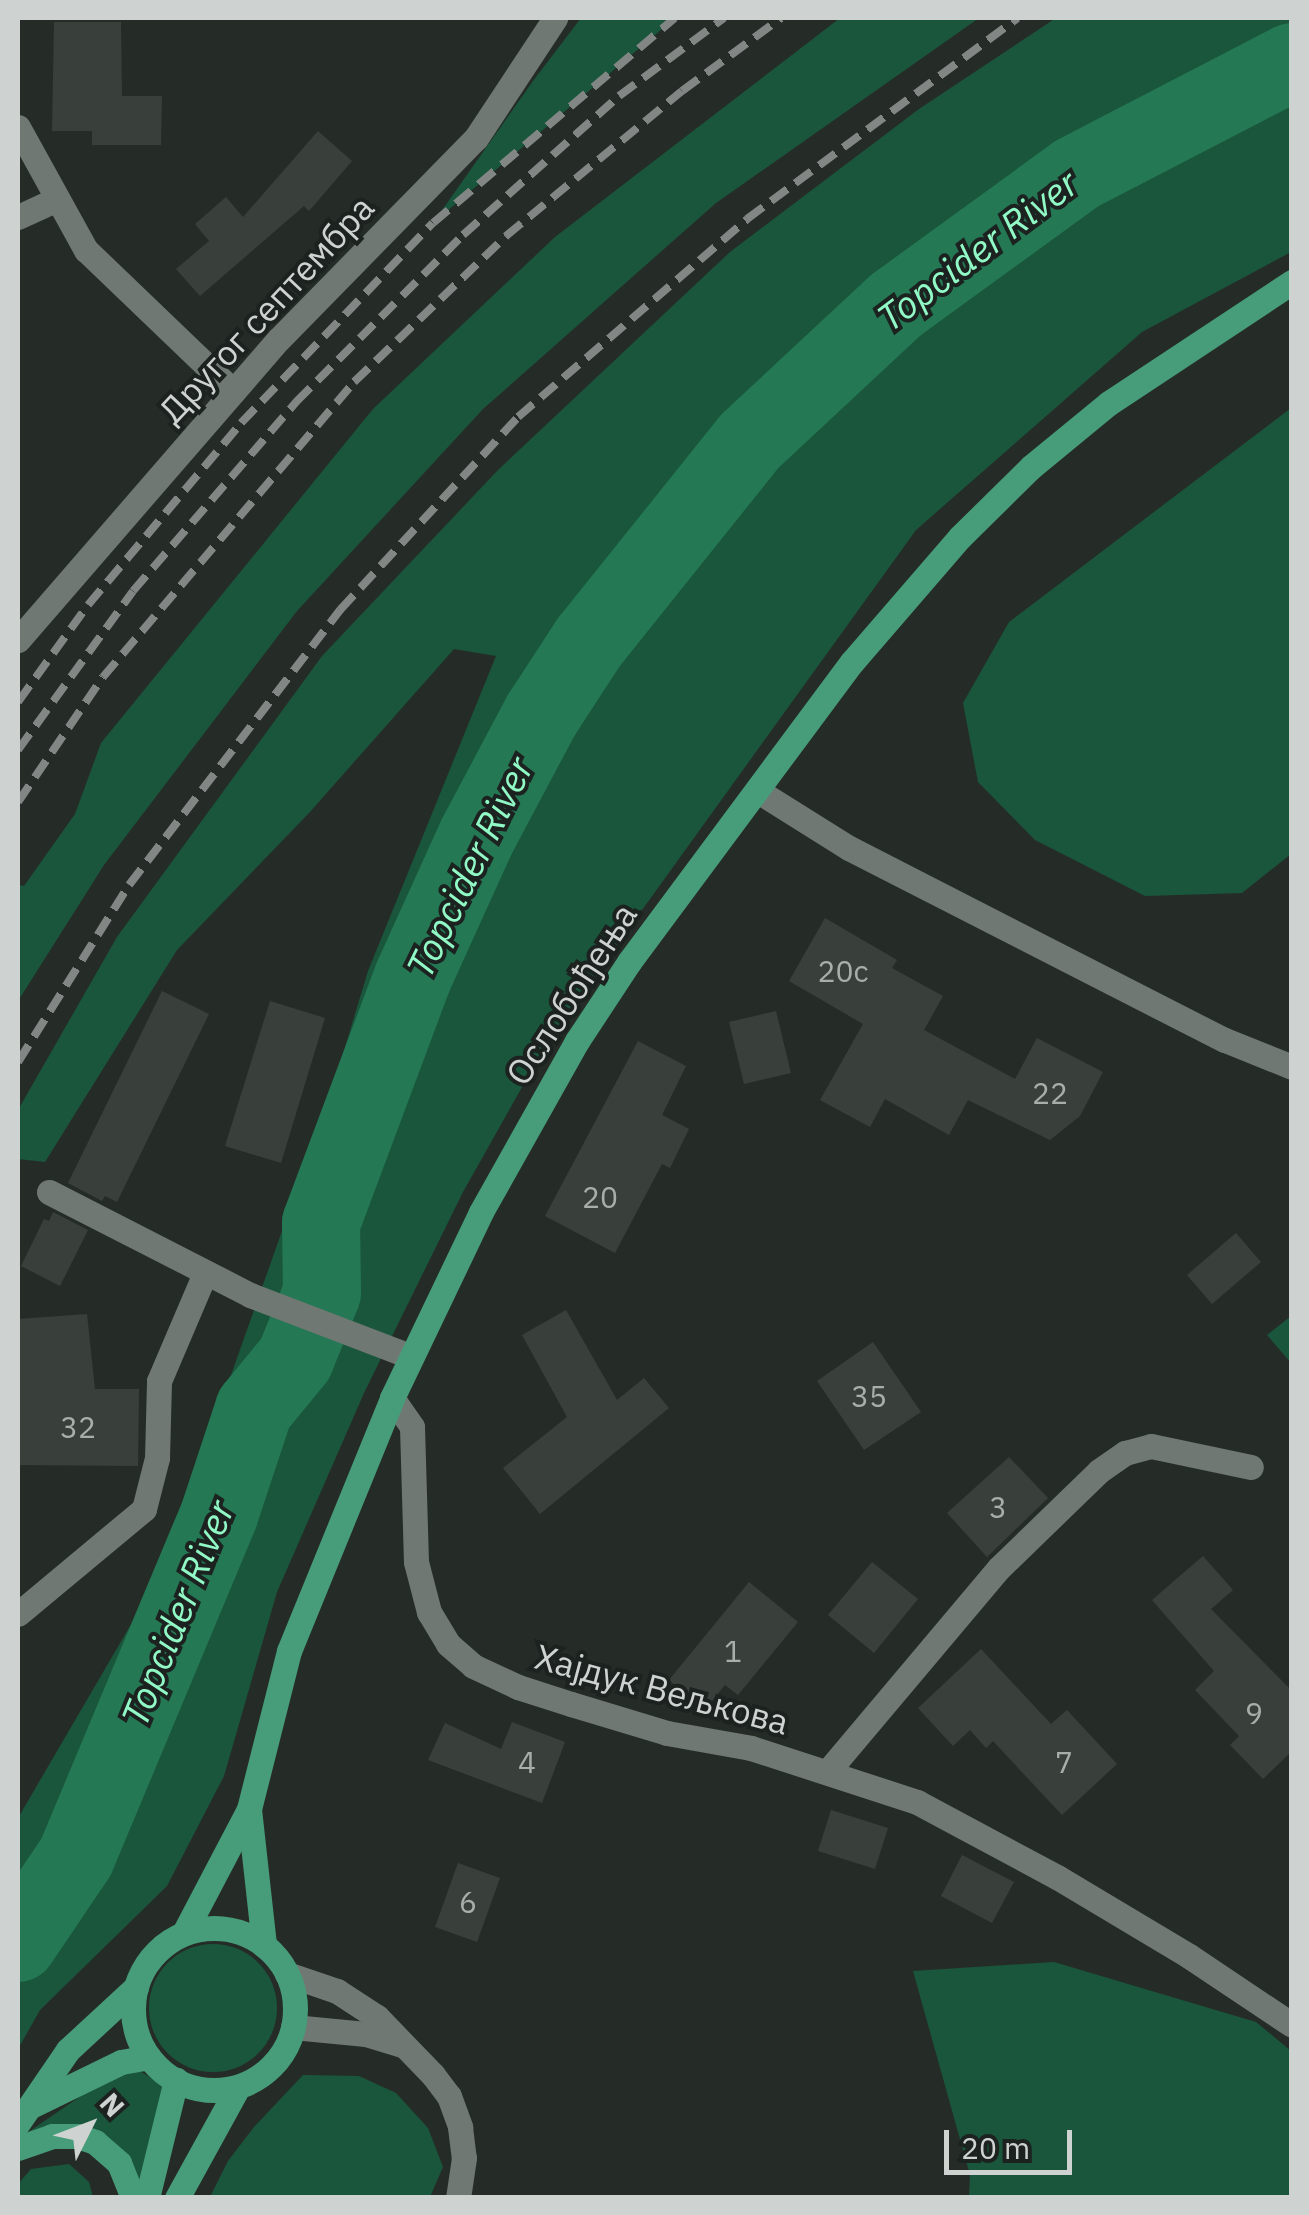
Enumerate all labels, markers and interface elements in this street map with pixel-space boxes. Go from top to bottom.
water label: Topcider River [868,160,1086,340]
street label: Другог септембра [150,187,382,431]
water label: Topcider River [396,749,542,985]
street label: Ослобођења [497,895,645,1093]
house number: 20c [817,953,869,989]
house number: 22 [1032,1075,1068,1111]
house number: 20 [582,1179,618,1215]
house number: 35 [851,1378,887,1414]
house number: 32 [60,1409,96,1445]
house number: 3 [989,1489,1007,1525]
water label: Topcider River [111,1493,243,1733]
house number: 1 [724,1633,742,1669]
street label: Хајдук Вељкова [531,1635,793,1743]
house number: 9 [1245,1695,1263,1731]
house number: 4 [518,1744,536,1780]
house number: 7 [1055,1744,1073,1780]
house number: 6 [459,1884,477,1920]
north arrow [40,2075,140,2175]
text: N [92,2085,133,2125]
scale bar [949,2110,1076,2172]
text: 20 m [961,2128,1030,2167]

